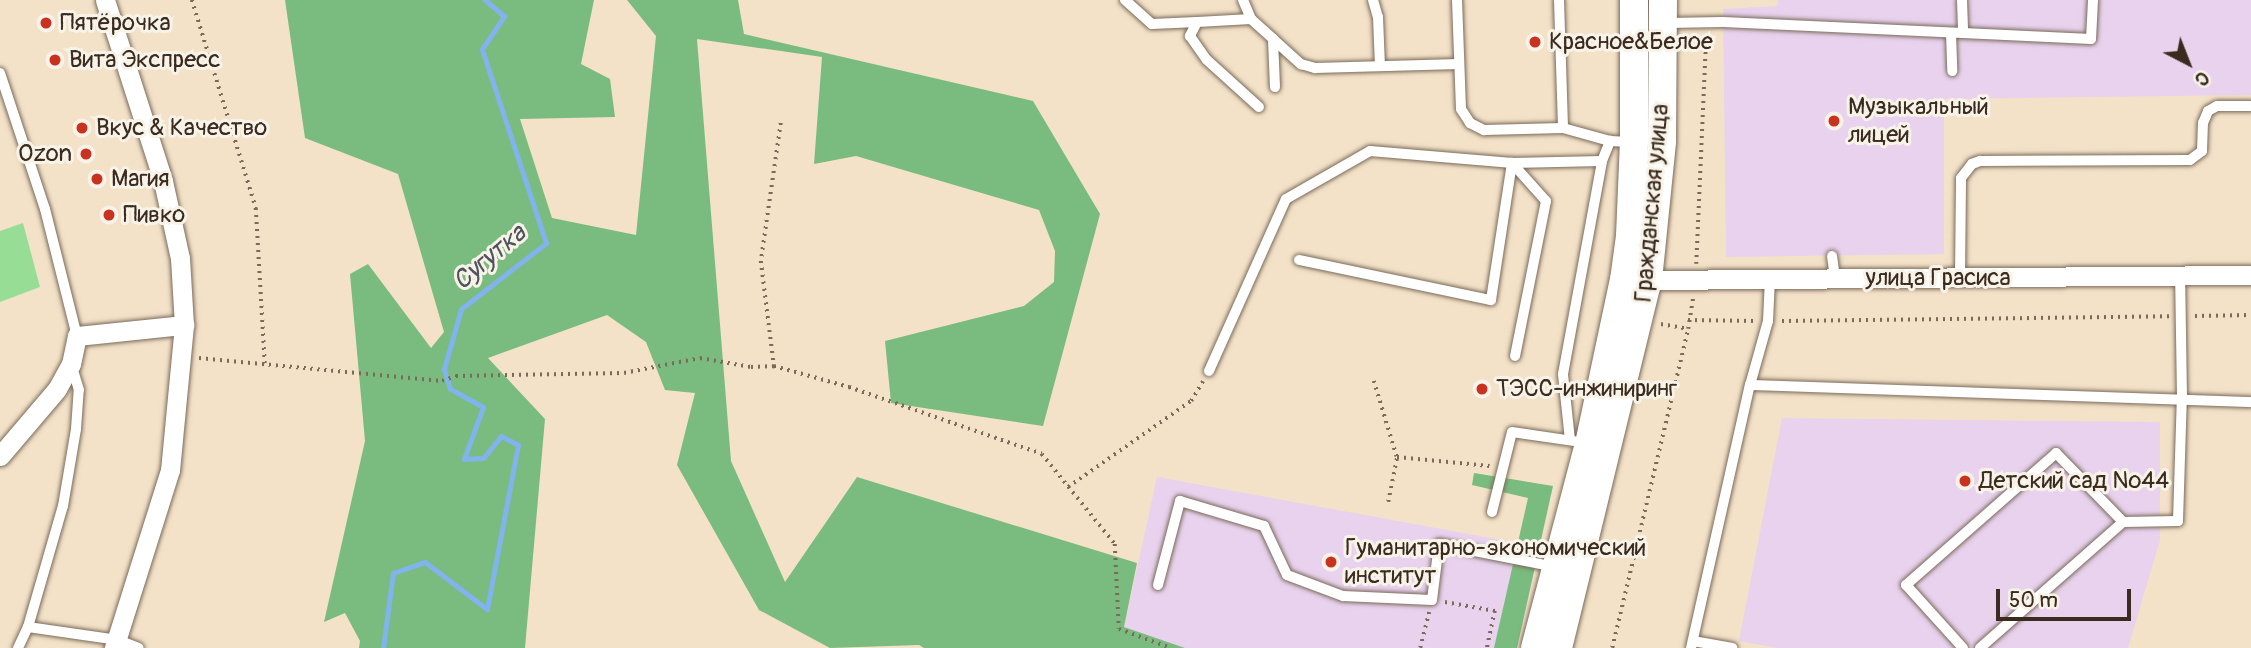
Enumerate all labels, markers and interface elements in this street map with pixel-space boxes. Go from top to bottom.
place label: Пятёрочка [60,9,171,37]
marker: Пятёрочка [38,15,54,31]
place label: Красное&Белое [1549,28,1713,56]
north arrow [2153,28,2223,98]
marker: Красное&Белое [1527,34,1543,50]
place label: Вита Экспресс [69,46,220,74]
marker: Вита Экспресс [47,52,63,68]
text: С [2190,66,2214,91]
place label: Музыкальный лицей [1848,93,1989,149]
street label: Гражданская улица [1629,103,1675,303]
marker: Музыкальный лицей [1826,113,1842,129]
place label: Вкус & Качество [96,114,267,142]
marker: Вкус & Качество [74,120,90,136]
place label: Ozon [18,140,72,168]
marker: Ozon [78,146,94,162]
place label: Магия [111,165,170,193]
marker: Магия [89,171,105,187]
place label: Пивко [123,201,185,229]
marker: Пивко [101,207,117,223]
water label: Сугутка [447,219,533,297]
street label: улица Грасиса [1865,264,2011,292]
place label: ТЭСС-инжиниринг [1496,375,1677,403]
marker: ТЭСС-инжиниринг [1474,381,1490,397]
place label: Детский сад №44 [1979,467,2169,495]
marker: Детский сад №44 [1957,473,1973,489]
place label: Гуманитарно-экономический институт [1345,534,1646,590]
marker: Гуманитарно-экономический институт [1323,554,1339,570]
scale bar [1999,574,2134,618]
text: 50 m [2009,587,2058,614]

